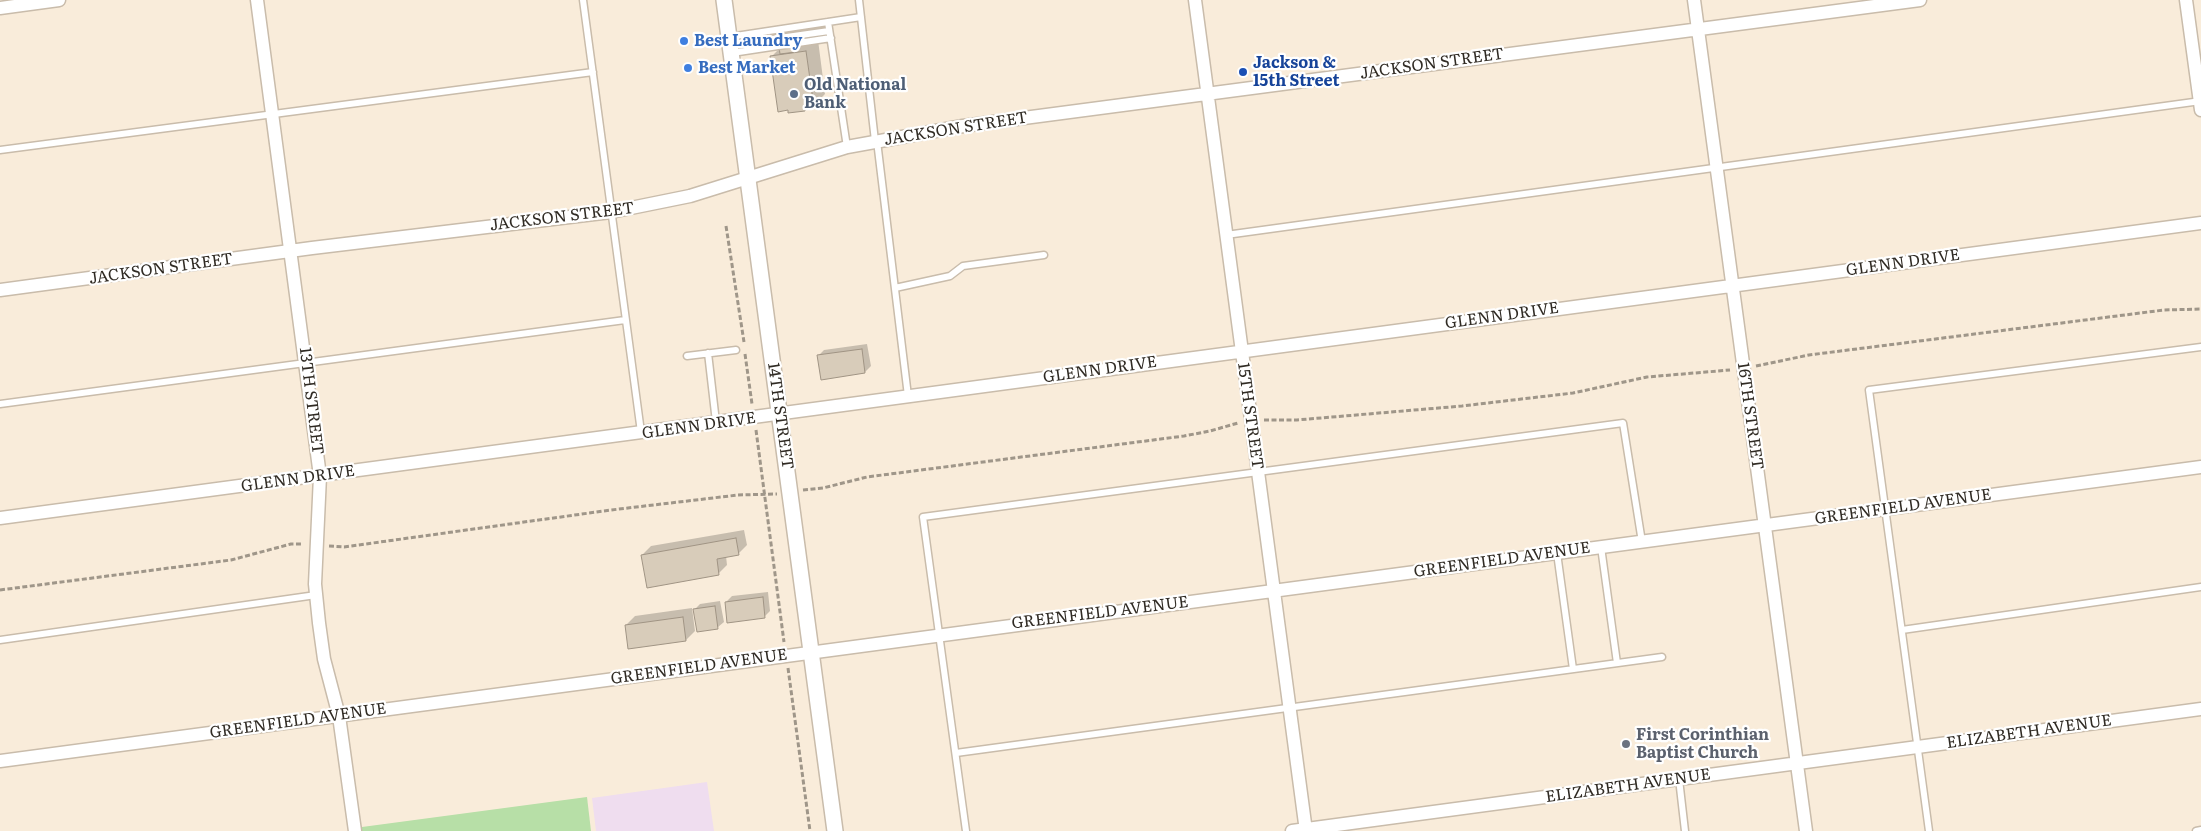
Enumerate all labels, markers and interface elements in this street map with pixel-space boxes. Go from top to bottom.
place label: Best Laundry [694,31,802,51]
marker: Best Laundry [678,35,690,47]
street label: JACKSON STREET [1359,44,1505,84]
place label: Jackson & 15th Street [1253,53,1339,91]
place label: Best Market [698,58,796,78]
marker: Best Market [682,62,694,74]
marker: Jackson & 15th Street [1237,66,1249,78]
place label: Old National Bank [804,75,906,113]
marker: Old National Bank [788,88,800,100]
street label: JACKSON STREET [883,108,1029,150]
street label: JACKSON STREET [489,199,635,235]
street label: GLENN DRIVE [1845,246,1961,280]
street label: JACKSON STREET [88,249,234,289]
street label: GLENN DRIVE [1444,299,1560,333]
street label: 13TH STREET [295,346,327,456]
street label: GLENN DRIVE [1042,353,1158,387]
street label: 14TH STREET [763,361,797,471]
street label: 15TH STREET [1233,361,1267,471]
street label: 16TH STREET [1733,361,1767,471]
street label: GLENN DRIVE [641,409,757,443]
street label: GLENN DRIVE [240,462,356,496]
street label: GREENFIELD AVENUE [1813,485,1993,529]
street label: GREENFIELD AVENUE [1412,538,1592,582]
street label: GREENFIELD AVENUE [1010,593,1190,633]
street label: GREENFIELD AVENUE [609,645,789,689]
street label: GREENFIELD AVENUE [208,699,388,743]
street label: ELIZABETH AVENUE [1945,711,2113,753]
place label: First Corinthian Baptist Church [1636,725,1769,763]
marker: First Corinthian Baptist Church [1620,738,1632,750]
street label: ELIZABETH AVENUE [1544,765,1712,807]

